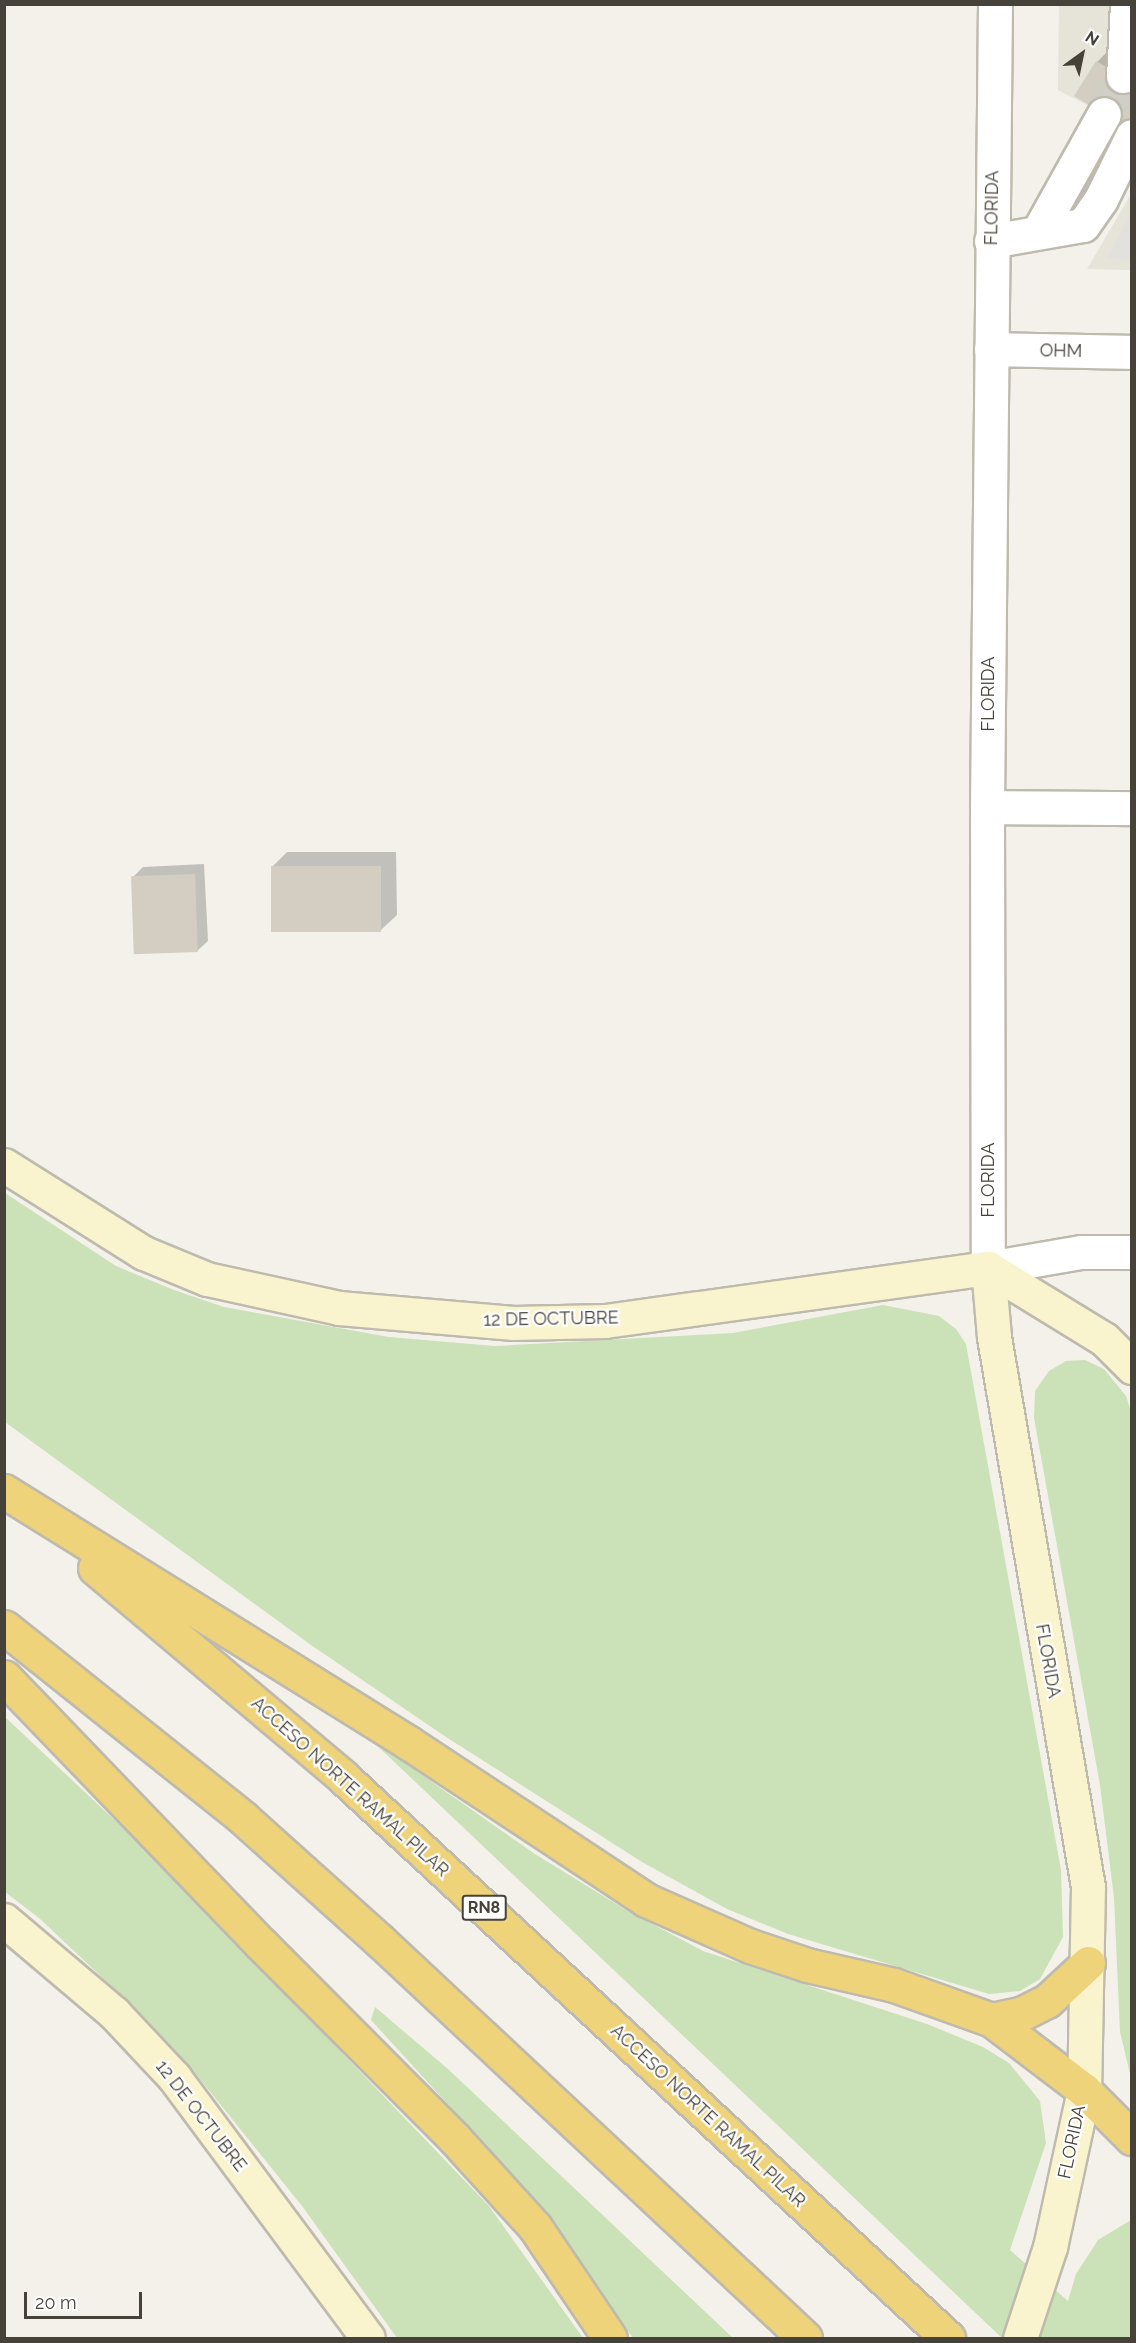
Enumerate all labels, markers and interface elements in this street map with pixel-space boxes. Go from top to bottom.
north arrow [1052,24,1112,84]
text: N [1082,27,1102,50]
street label: FLORIDA [981,170,1003,246]
street label: OHM [1040,340,1082,362]
street label: FLORIDA [977,657,999,731]
street label: FLORIDA [977,1143,999,1217]
street label: 12 DE OCTUBRE [483,1307,619,1331]
street label: FLORIDA [1031,1622,1065,1700]
street label: ACCESO NORTE RAMAL PILAR [247,1692,453,1882]
road number: RN8 [462,1895,506,1921]
street label: ACCESO NORTE RAMAL PILAR [606,2020,810,2212]
street label: 12 DE OCTUBRE [151,2056,251,2176]
street label: FLORIDA [1054,2103,1090,2181]
scale bar [27,2280,146,2318]
text: 20 m [35,2292,77,2313]

